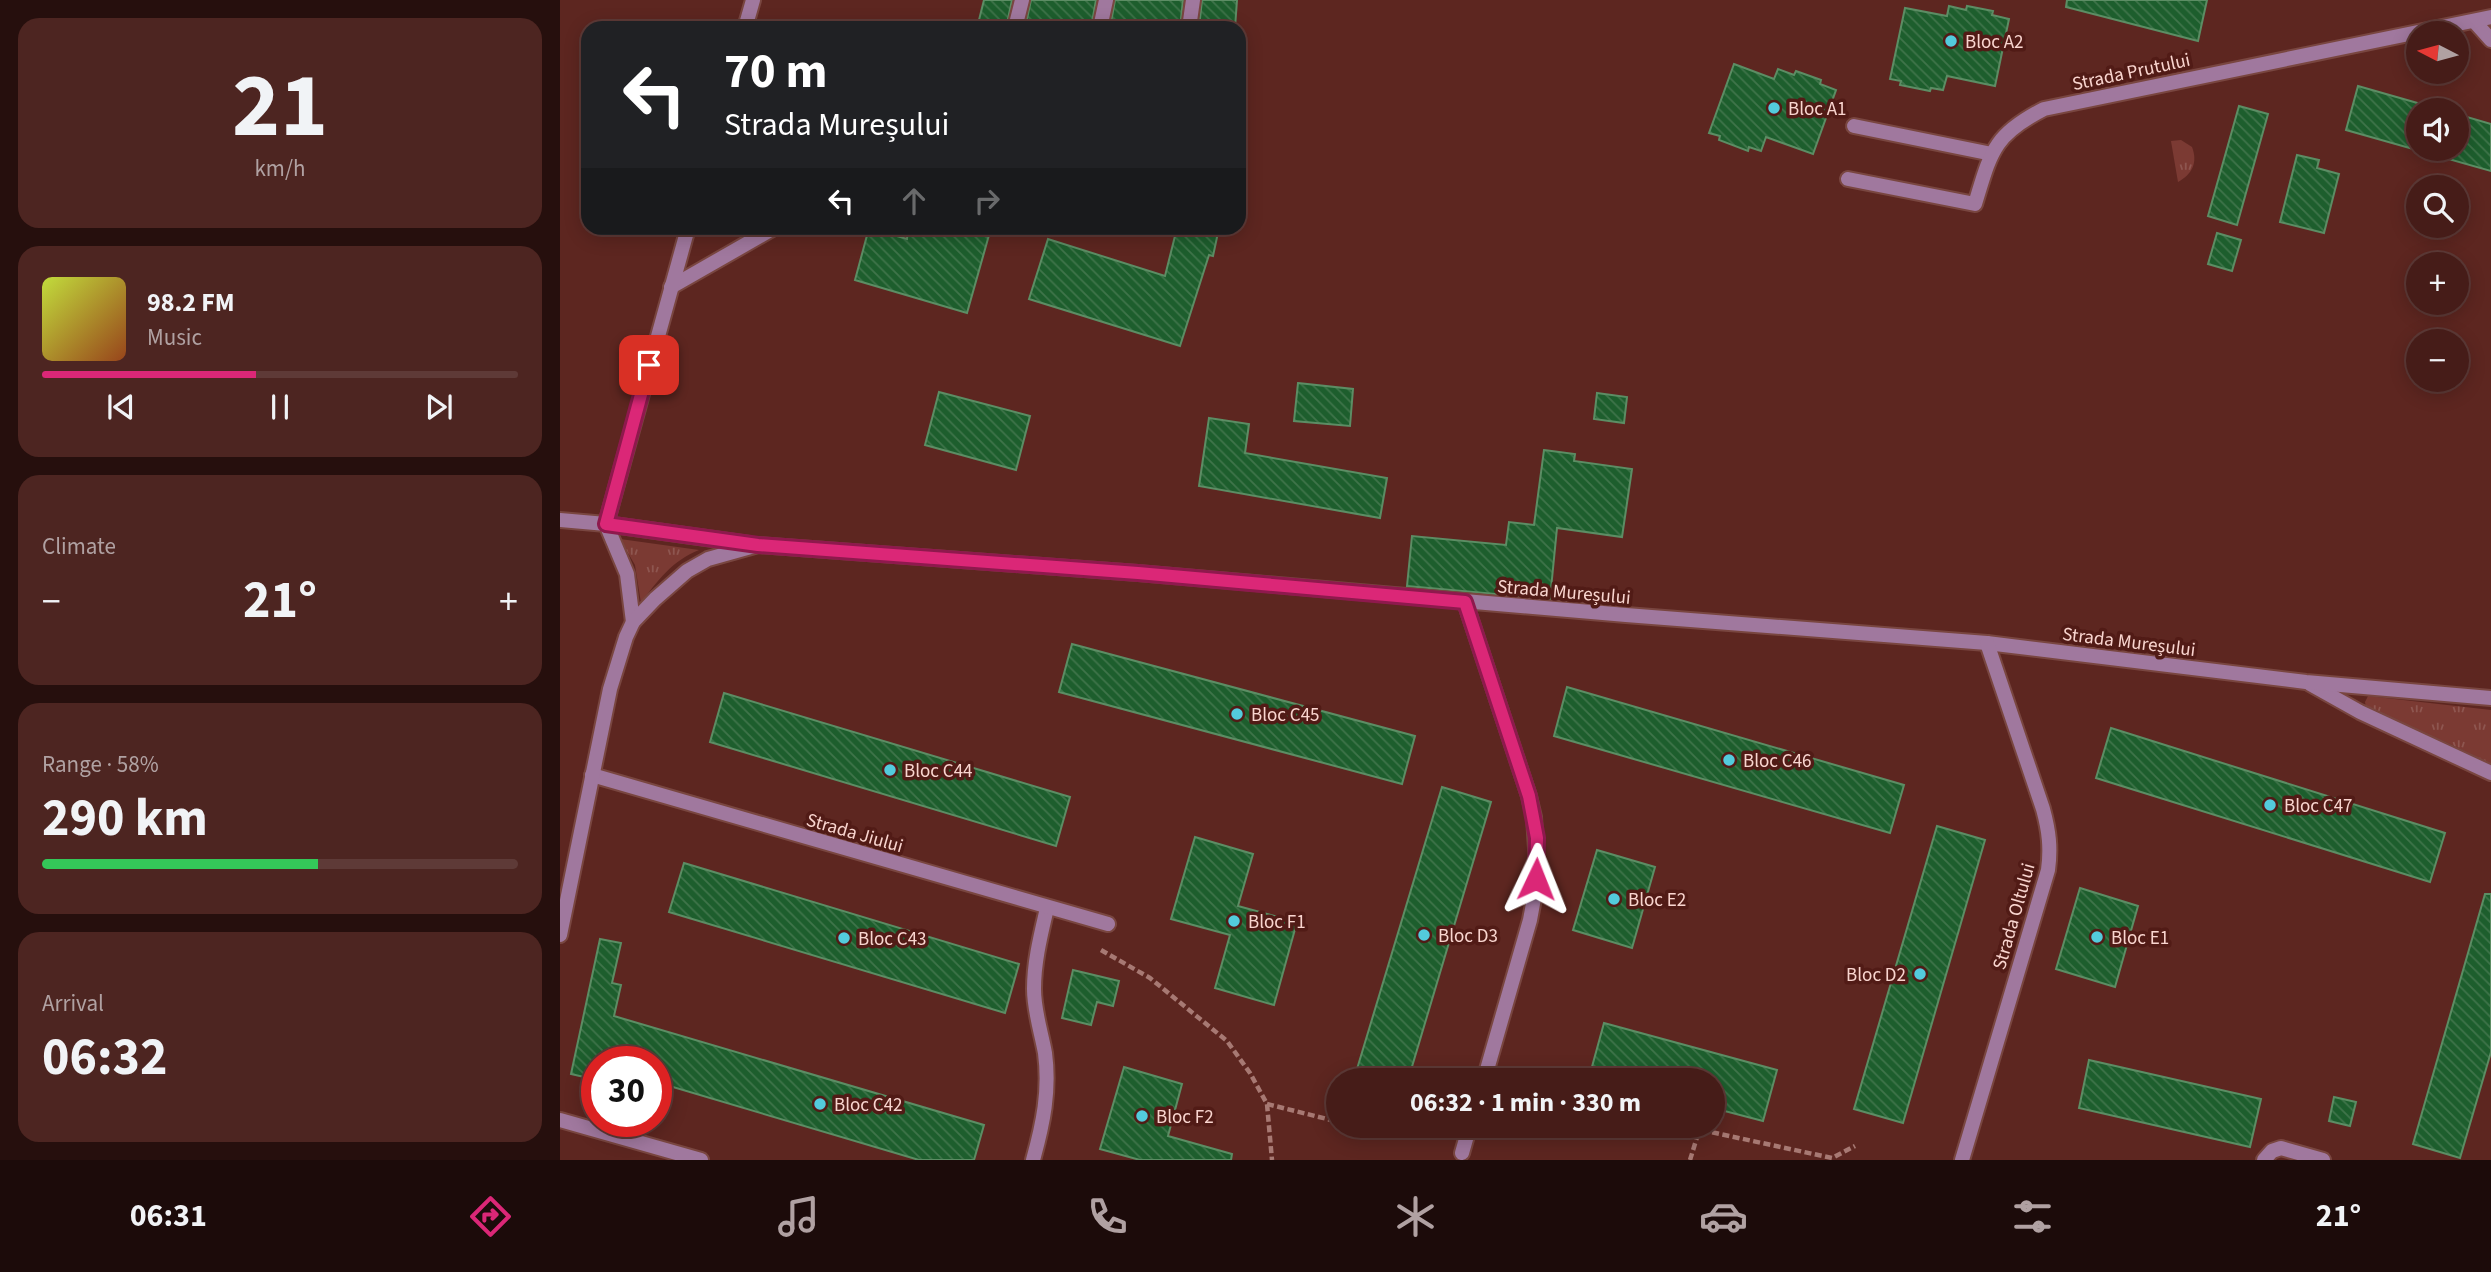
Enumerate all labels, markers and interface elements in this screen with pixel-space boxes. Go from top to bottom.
north arrow [2406,21,2469,84]
map controls [2406,21,2469,392]
place label: Bloc A2 [1965,29,2024,56]
marker: Bloc A2 [1943,33,1959,49]
text: 70 m [724,37,828,107]
text: 21 [232,42,328,171]
street label: Strada Prutului [2070,47,2193,98]
icon: left [609,49,700,140]
place label: Bloc A1 [1788,96,1847,123]
button: sound [2406,98,2469,161]
marker: Bloc A1 [1766,100,1782,116]
text: Strada Mureșului [724,102,950,148]
text: km/h [254,152,306,185]
button: search [2406,175,2469,238]
icon: left [822,182,860,220]
icon: ahead [895,182,933,220]
icon: right [968,182,1006,220]
button: + [2406,252,2469,315]
text: 98.2 FM [147,284,235,321]
text: Music [147,321,202,354]
button: − [2406,329,2469,392]
pin [619,335,679,395]
icon: arrive [630,346,668,384]
icon: previous [102,388,140,426]
icon: pause [261,388,299,426]
icon: next [420,388,458,426]
text: Climate [42,530,116,563]
text: 21° [243,564,317,638]
street label: Strada Mureșului [1496,573,1632,612]
text: − [42,575,61,629]
text: + [499,575,518,629]
street label: Strada Mureșului [2061,621,2197,664]
place label: Bloc C45 [1251,702,1320,729]
marker: Bloc C45 [1229,706,1245,722]
text: Range · 58% [42,748,159,781]
place label: Bloc C46 [1743,748,1812,775]
marker: Bloc C46 [1721,752,1737,768]
place label: Bloc C44 [904,758,973,785]
marker: Bloc C44 [882,762,898,778]
text: 290 km [42,782,208,856]
place label: Bloc C47 [2284,793,2353,820]
marker: Bloc C47 [2262,797,2278,813]
street label: Strada Jiului [803,807,906,860]
position arrow [1499,842,1573,916]
street label: Strada Oltului [1986,860,2043,973]
place label: Bloc E2 [1628,887,1686,914]
marker: Bloc E2 [1606,891,1622,907]
place label: Bloc F1 [1248,909,1306,936]
marker: Bloc F1 [1226,913,1242,929]
place label: Bloc D3 [1438,923,1498,950]
place label: Bloc E1 [2111,925,2169,952]
place label: Bloc C43 [858,926,927,953]
marker: Bloc D3 [1416,927,1432,943]
marker: Bloc E1 [2089,929,2105,945]
marker: Bloc C43 [836,930,852,946]
place label: Bloc D2 [1846,962,1906,989]
marker: Bloc D2 [1912,966,1928,982]
text: Arrival [42,987,104,1020]
text: 06:32 [42,1021,167,1095]
speed limit sign: 30 [581,1046,672,1137]
text: 06:32 · 1 min · 330 m [1410,1084,1641,1121]
place label: Bloc C42 [834,1092,903,1119]
marker: Bloc C42 [812,1096,828,1112]
place label: Bloc F2 [1156,1104,1214,1131]
marker: Bloc F2 [1134,1108,1150,1124]
icon: directions [466,1192,515,1241]
icon: music [774,1192,823,1241]
icon: phone [1083,1192,1132,1241]
icon: climate [1391,1192,1440,1241]
icon: car [1699,1192,1748,1241]
icon: filters [2008,1192,2057,1241]
text: 06:31 [130,1193,207,1239]
text: 21° [2316,1193,2361,1239]

